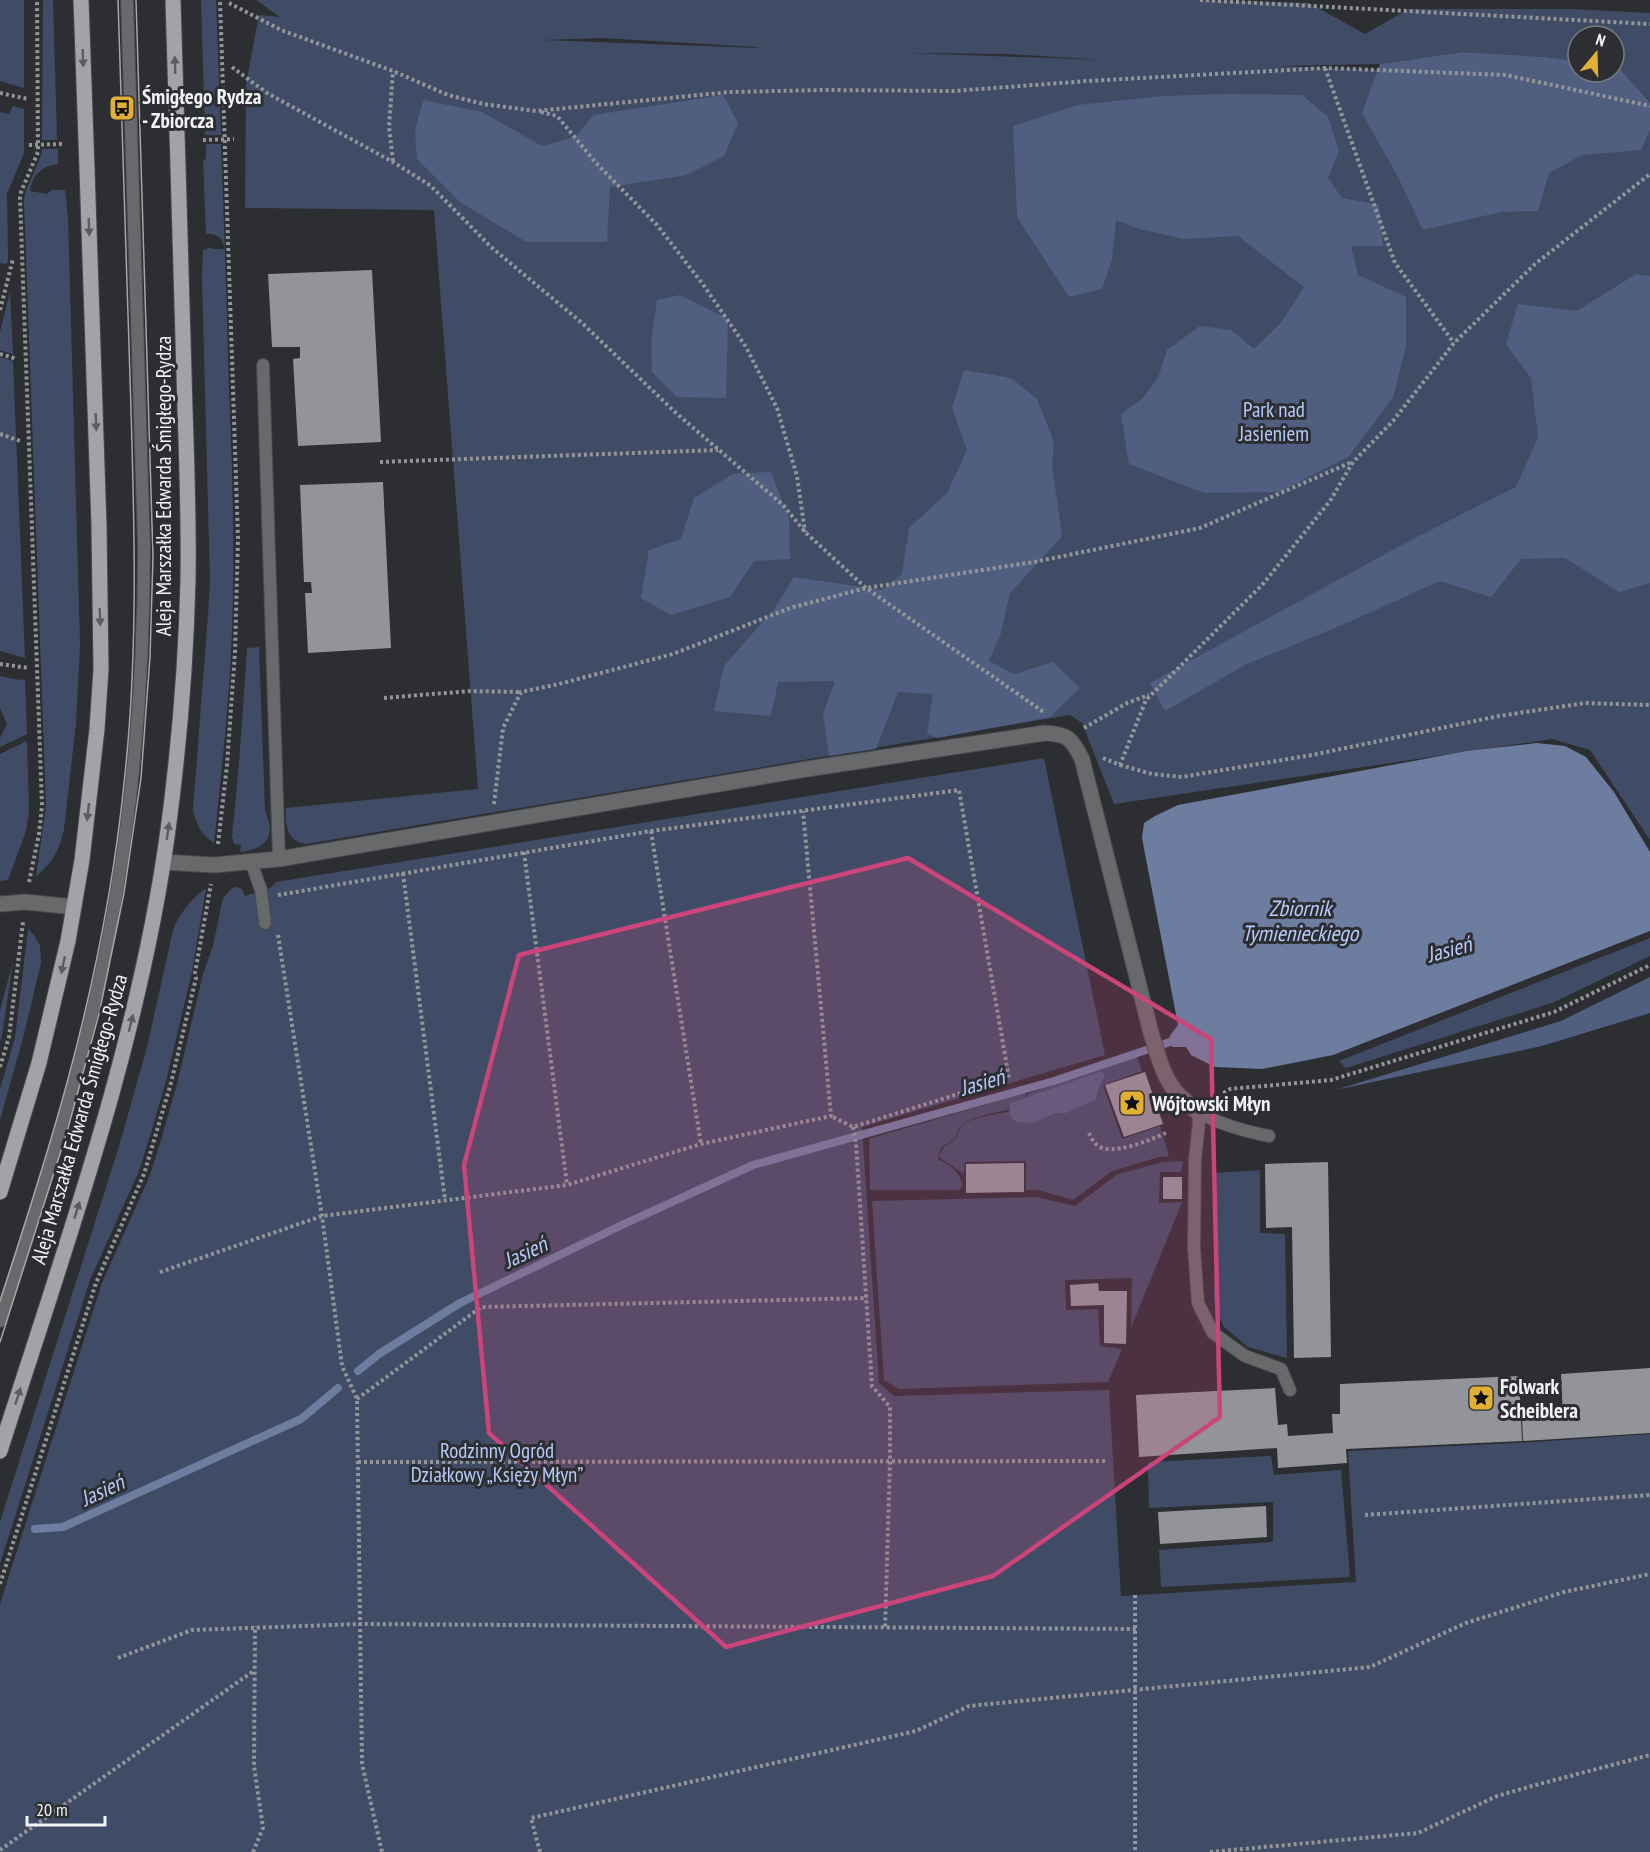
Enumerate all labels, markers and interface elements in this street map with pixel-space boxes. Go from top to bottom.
north arrow [1566,24,1626,84]
text: N [1594,29,1608,51]
one-way arrow [78,49,88,68]
one-way arrow [170,56,180,75]
place label: Śmigłego Rydza - Zbiorcza [142,83,262,134]
bus stop icon: Śmigłego Rydza - Zbiorcza [107,93,137,123]
one-way arrow [84,218,93,237]
street label: Aleja Marszałka Edwarda Śmigłego-Rydza [150,336,177,636]
park label: Park nad Jasieniem [1238,396,1309,447]
one-way arrow [91,413,100,432]
one-way arrow [95,608,105,627]
one-way arrow [83,802,93,821]
one-way arrow [163,822,172,841]
water label: Zbiornik Tymienieckiego [1242,894,1360,947]
water label: Jasień [1423,929,1476,969]
one-way arrow [58,955,67,974]
street label: Aleja Marszałka Edwarda Śmigłego-Rydza [25,971,133,1267]
one-way arrow [127,1013,137,1032]
water label: Jasień [956,1062,1009,1102]
place icon: Wójtowski Młyn [1117,1088,1147,1118]
place label: Wójtowski Młyn [1151,1090,1270,1117]
one-way arrow [73,1201,83,1219]
water label: Jasień [498,1229,553,1275]
place label: Folwark Scheiblera [1500,1373,1578,1424]
place icon: Folwark Scheiblera [1466,1383,1496,1413]
one-way arrow [14,1387,23,1405]
park label: Rodzinny Ogród Działkowy „Księży Młyn” [411,1437,583,1488]
water label: Jasień [75,1467,130,1513]
scale bar [27,1789,105,1827]
text: 20 m [36,1798,68,1821]

